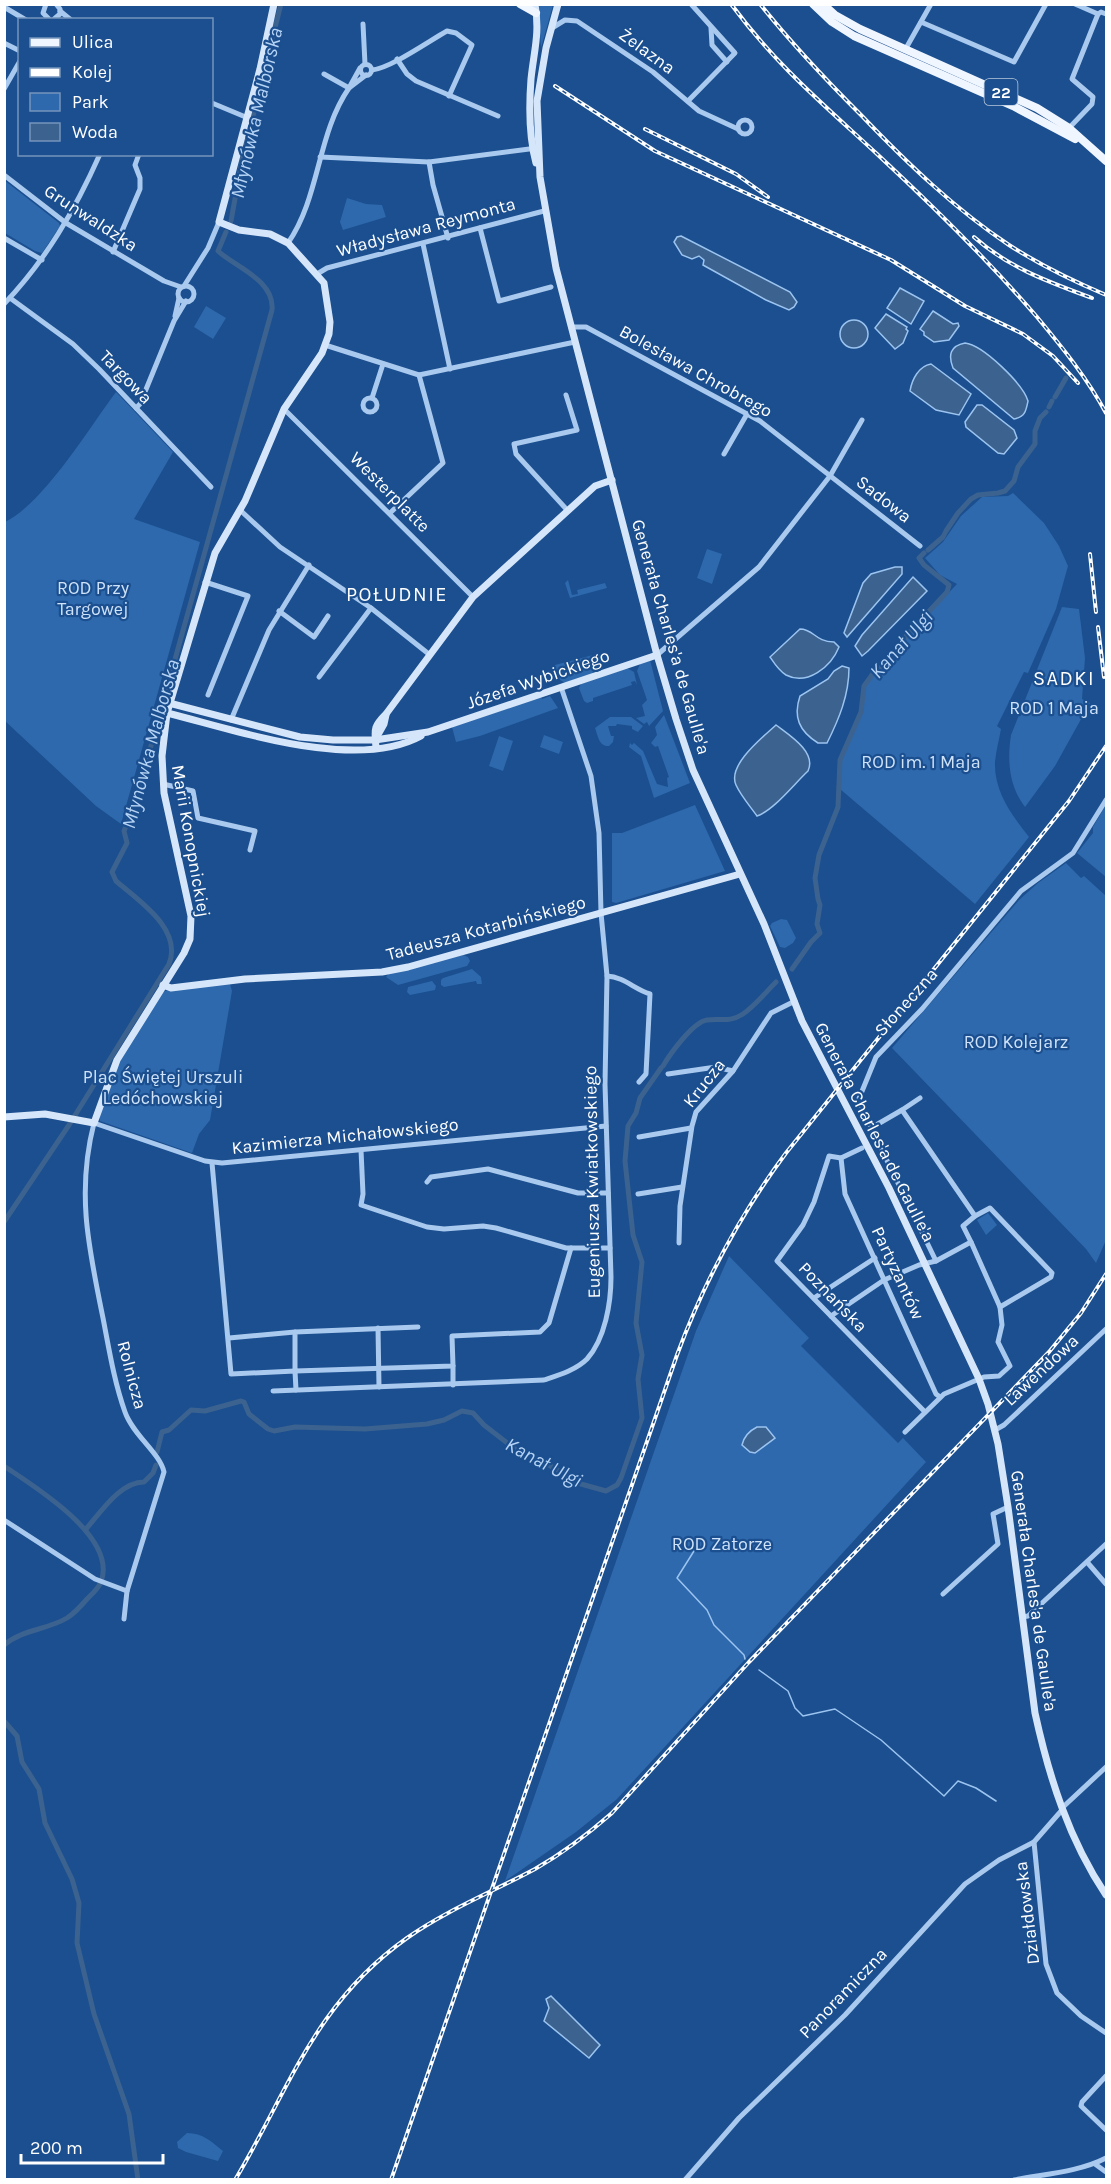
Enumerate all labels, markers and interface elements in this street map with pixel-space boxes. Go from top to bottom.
legend [18,18,213,156]
street label: Żelazna [615,23,679,79]
water label: Młynówka Malborska [226,25,287,201]
text: Ulica [72,31,113,53]
text: Kolej [72,61,113,83]
road number: 22 [984,79,1018,105]
text: Park [72,91,109,113]
text: Woda [72,121,118,143]
street label: Grunwaldzka [40,180,142,256]
street label: Władysława Reymonta [334,192,518,262]
street label: Bolesława Chrobrego [616,320,776,422]
street label: Targowa [95,345,157,409]
street label: Westerplatte [345,447,435,537]
street label: Sadowa [852,471,916,527]
street label: Generała Charles'a de Gaulle'a [627,517,715,757]
park label: ROD Przy Targowej [57,577,130,620]
district label: POŁUDNIE [346,583,448,606]
water label: Kanał Ulgi [865,606,938,683]
street label: Józefa Wybickiego [464,644,612,714]
water label: Młynówka Malborska [117,657,184,831]
district label: SADKI [1033,667,1095,690]
park label: ROD 1 Maja [1009,697,1099,719]
park label: ROD im. 1 Maja [861,751,981,773]
street label: Marii Konopnickiej [167,763,215,919]
street label: Tadeusza Kotarbińskiego [384,891,588,965]
street label: Słoneczna [870,963,942,1041]
street label: Generała Charles'a de Gaulle'a [810,1019,940,1245]
park label: ROD Kolejarz [964,1031,1068,1053]
street label: Krucza [678,1054,730,1112]
park label: Plac Świętej Urszuli Ledóchowskiej [83,1065,243,1109]
street label: Eugeniusza Kwiatkowskiego [579,1065,605,1299]
street label: Kazimierza Michałowskiego [230,1113,460,1159]
street label: Partyzantów [867,1223,929,1323]
street label: Poznańska [794,1257,872,1337]
street label: Lawendowa [999,1330,1083,1410]
street label: Rolnicza [112,1338,152,1412]
water label: Kanał Ulgi [501,1433,586,1492]
street label: Generała Charles'a de Gaulle'a [1006,1469,1062,1713]
park label: ROD Zatorze [672,1533,772,1555]
street label: Działdowska [1010,1860,1044,1966]
street label: Panoramiczna [794,1943,892,2043]
scale bar [21,2127,164,2165]
text: 200 m [30,2137,83,2159]

